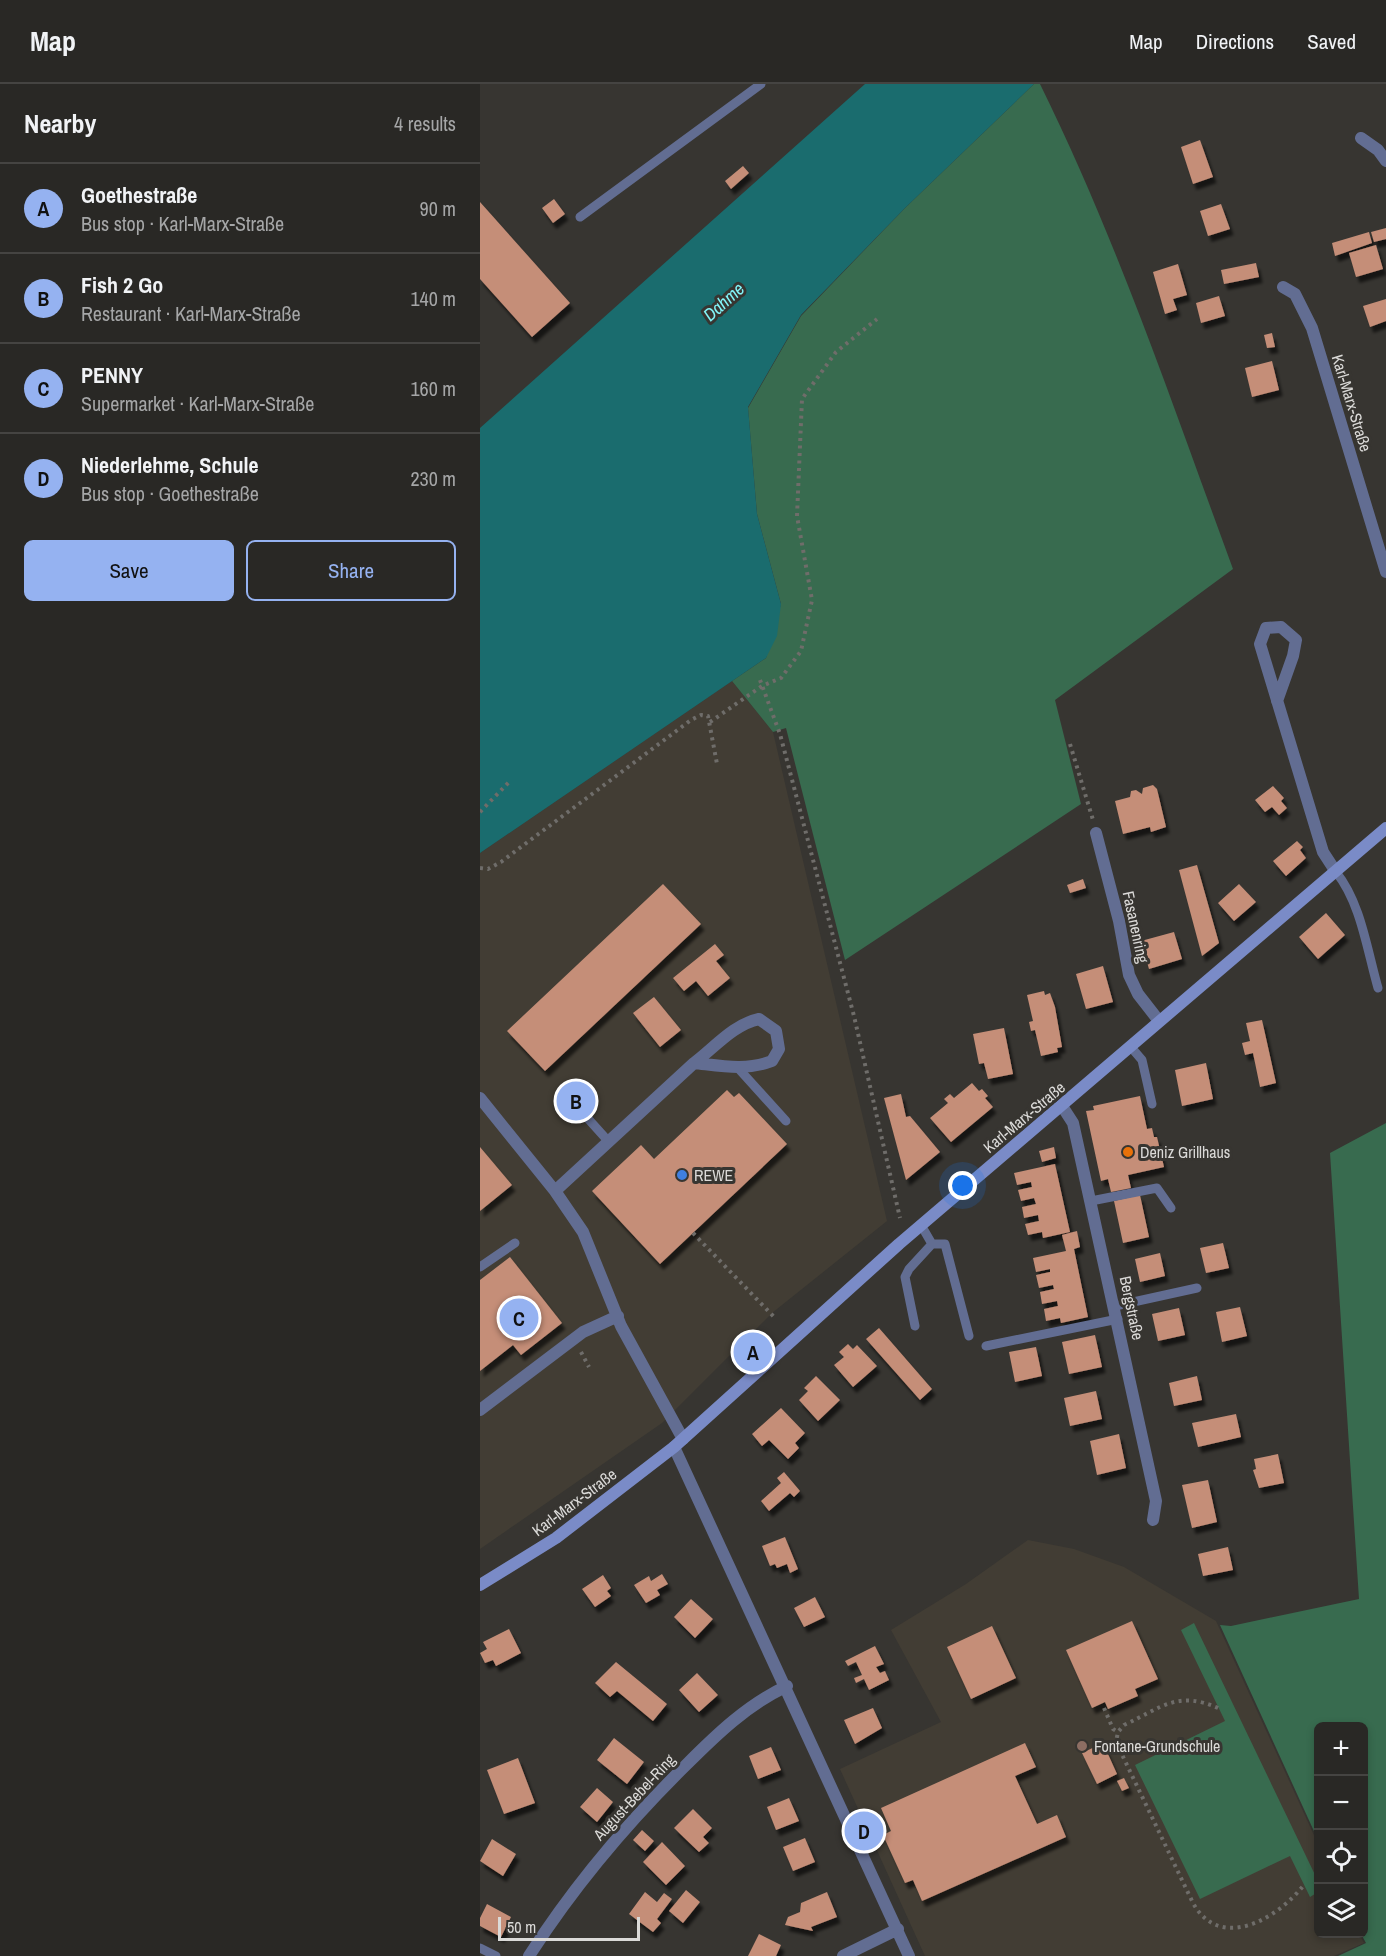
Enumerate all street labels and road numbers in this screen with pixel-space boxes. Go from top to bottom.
street label: Karl-Marx-Straße [1327,352,1377,454]
street label: Fasanenring [1118,889,1154,966]
street label: Karl-Marx-Straße [978,1076,1070,1158]
street label: Bergstraße [1114,1274,1150,1342]
street label: Karl-Marx-Straße [527,1463,621,1541]
street label: August-Bebel-Ring [587,1748,680,1846]

